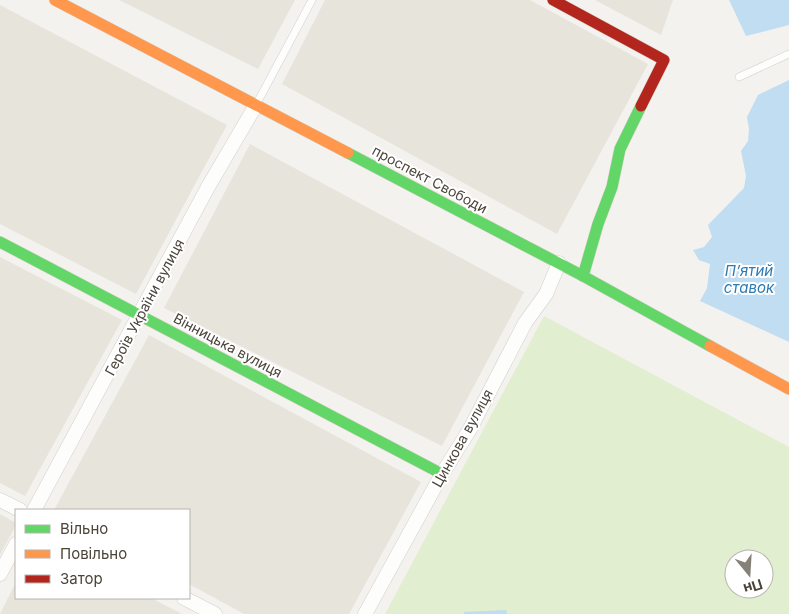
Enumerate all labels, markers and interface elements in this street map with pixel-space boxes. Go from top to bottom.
street label: проспект Свободи [370,141,490,217]
street label: Героїв України вулиця [101,236,187,378]
water label: П’ятий ставок [724,261,775,297]
street label: Вінницька вулиця [171,309,285,381]
street label: Цинкова вулиця [428,386,496,490]
legend [15,509,190,599]
text: Вільно [60,519,108,538]
text: Повільно [60,544,127,563]
north arrow [724,549,774,599]
text: Затор [60,569,103,588]
text: Пн [741,576,765,598]

